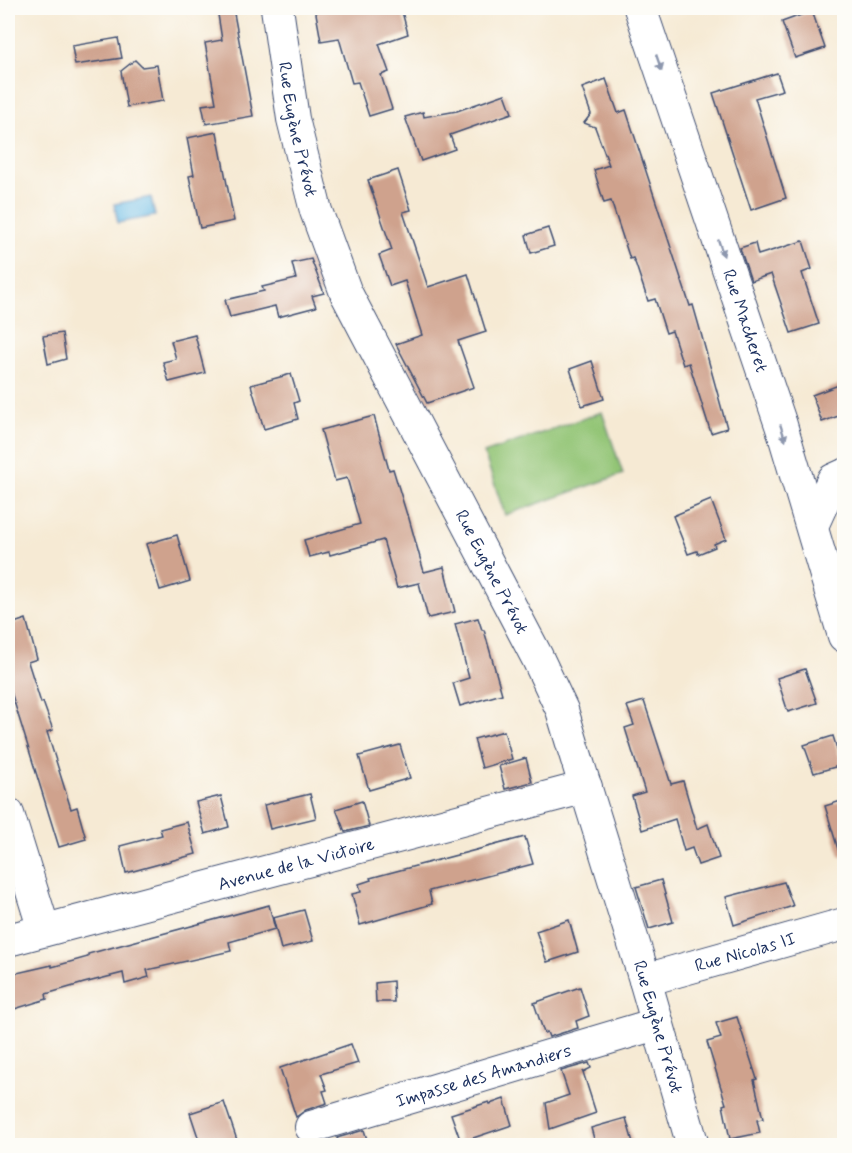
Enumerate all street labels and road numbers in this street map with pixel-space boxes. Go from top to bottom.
street label: Rue Eugène Prévot [272,60,323,199]
street label: Rue Macheret [716,266,773,376]
street label: Rue Eugène Prévot [449,506,534,639]
street label: Avenue de la Victoire [215,833,377,897]
street label: Rue Nicolas II [692,927,799,978]
street label: Rue Eugène Prévot [627,958,688,1096]
street label: Impasse des Amandiers [393,1039,574,1114]

